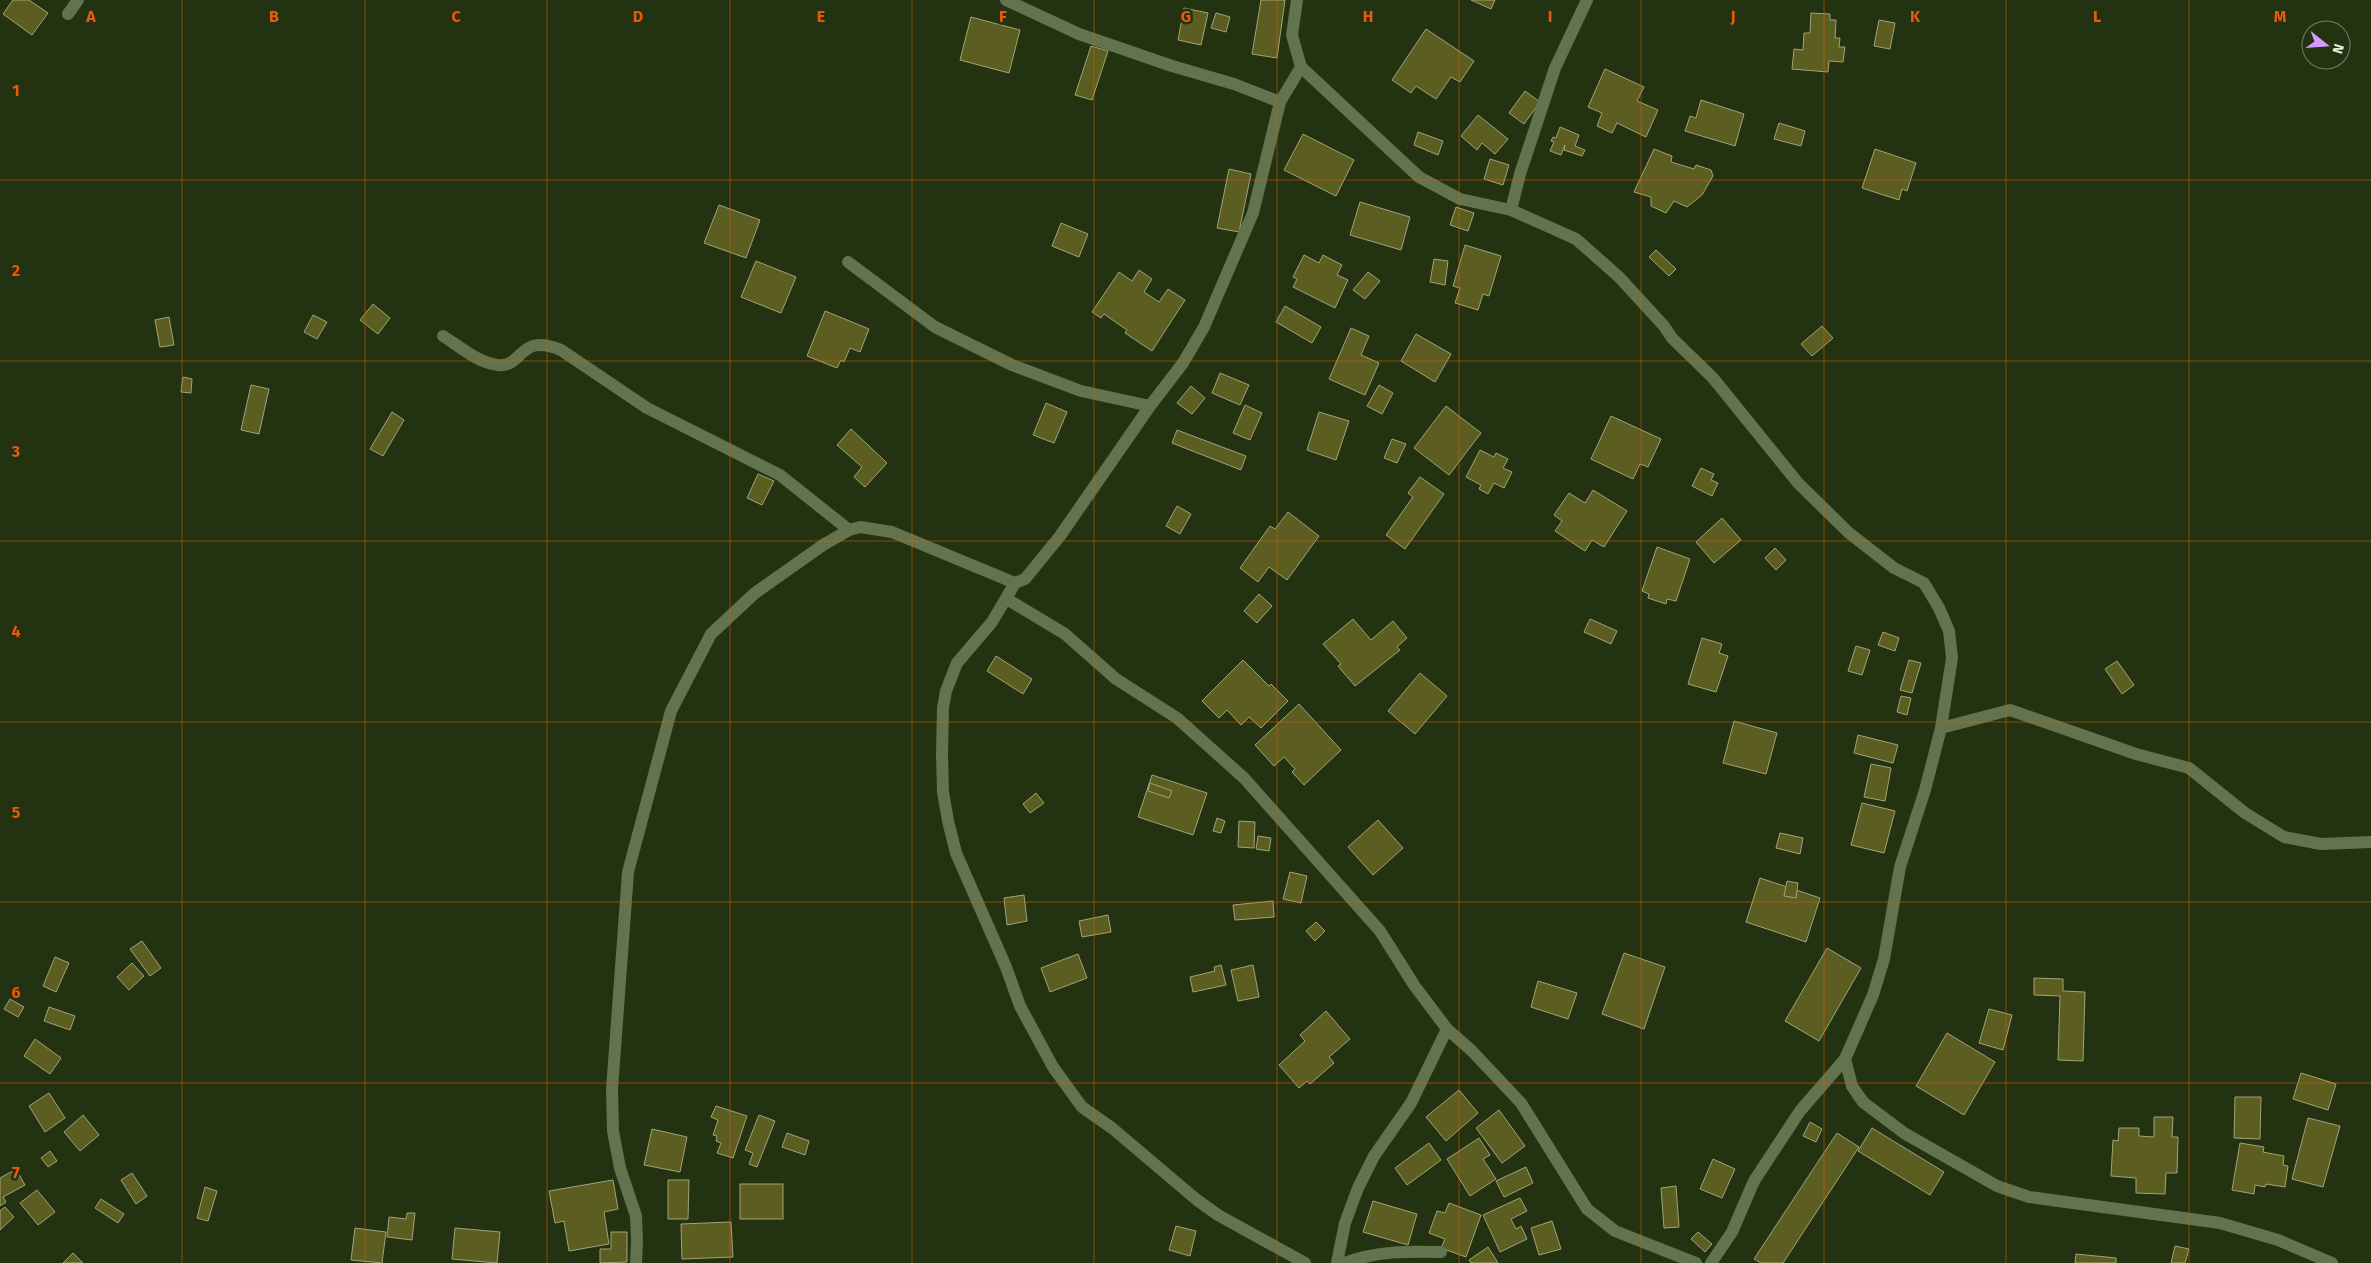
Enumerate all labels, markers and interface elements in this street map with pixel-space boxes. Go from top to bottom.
text: A [85,7,96,26]
text: B [269,7,279,26]
text: C [451,7,461,26]
text: D [633,7,643,26]
text: E [817,7,825,26]
text: F [999,7,1007,26]
text: G [1181,7,1191,26]
text: H [1363,7,1373,26]
text: I [1548,7,1552,26]
text: J [1729,7,1736,26]
text: K [1910,7,1921,26]
text: L [2093,7,2101,26]
text: M [2274,7,2287,26]
north arrow [2301,20,2351,70]
text: N [2328,42,2347,56]
text: 1 [12,81,20,100]
text: 2 [12,261,20,280]
text: 3 [11,442,20,461]
text: 4 [11,622,21,641]
text: 5 [12,803,21,822]
text: 6 [11,983,21,1002]
text: 7 [12,1163,20,1182]

